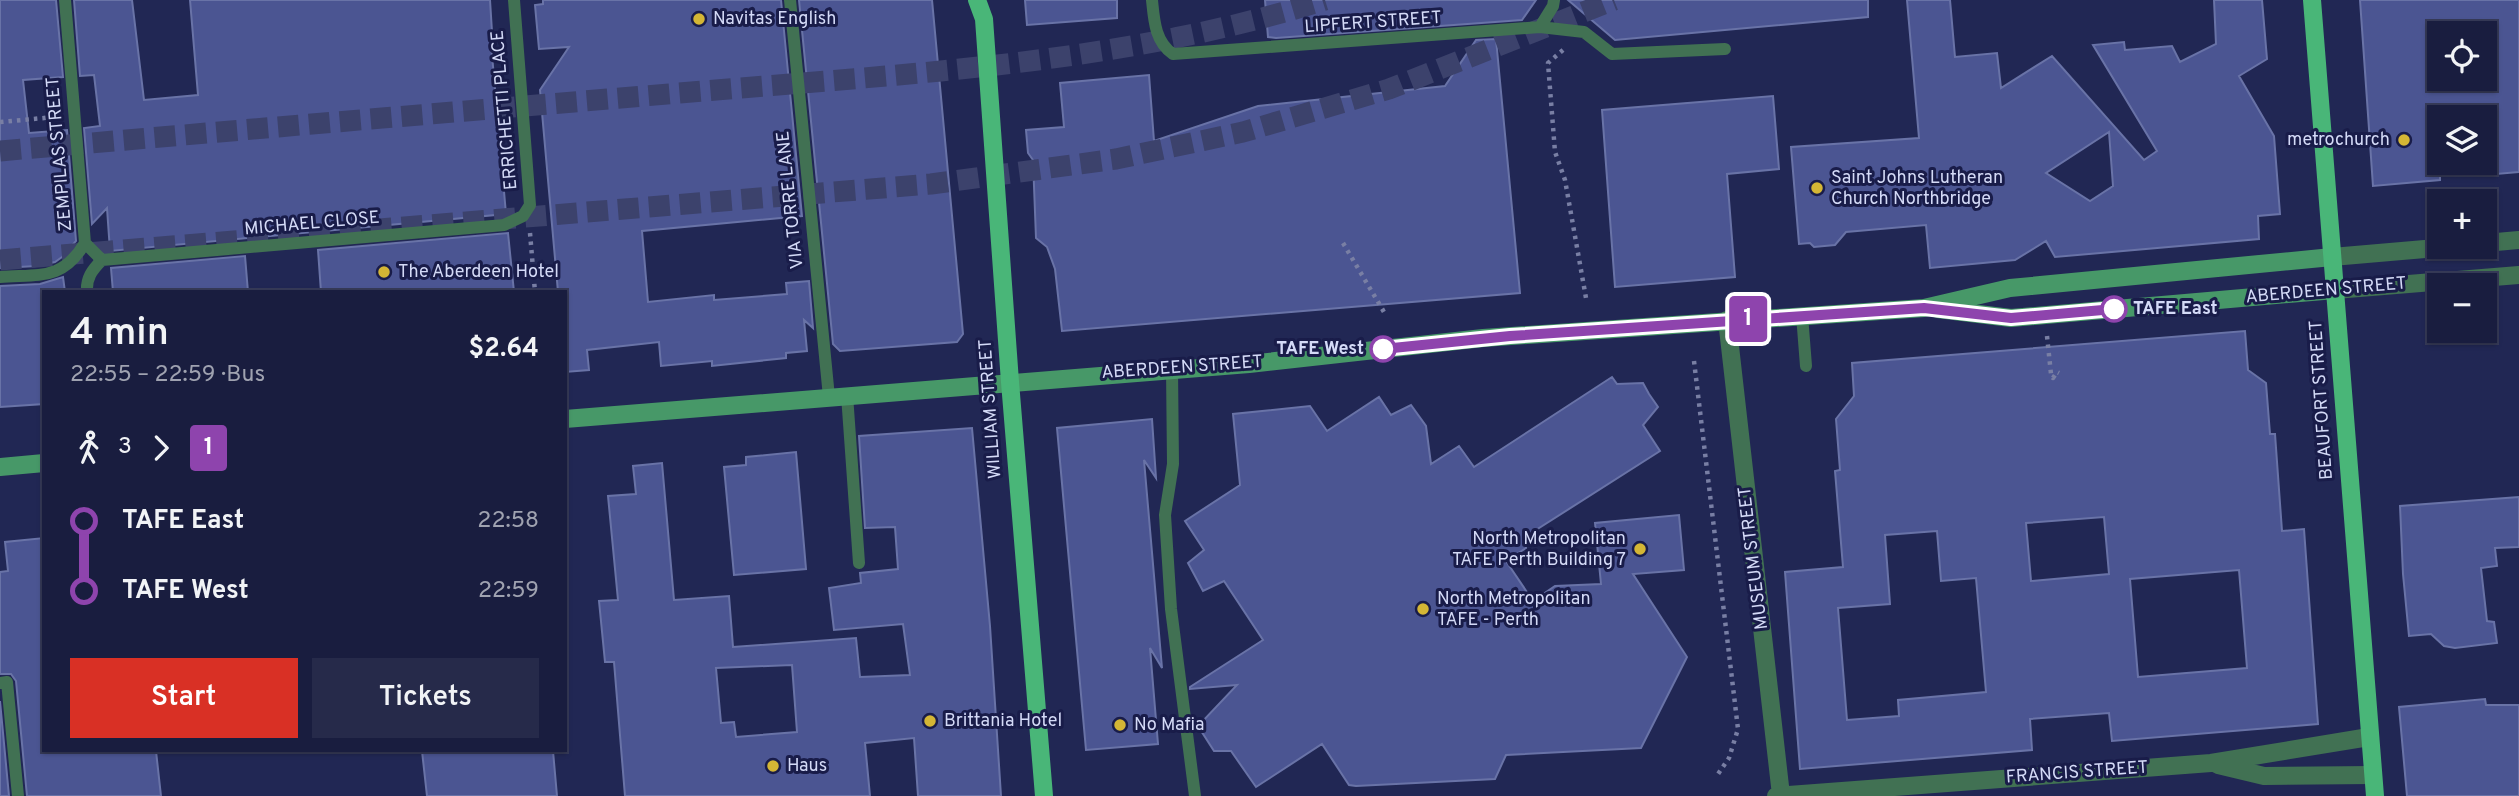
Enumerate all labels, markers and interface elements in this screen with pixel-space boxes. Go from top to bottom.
street label: LIPFERT STREET [1304,7,1442,39]
place label: Navitas English [713,8,836,31]
marker: Navitas English [691,11,707,27]
map controls [2427,21,2497,343]
button: locate [2427,21,2497,91]
street label: ERRICHETTI PLACE [487,29,523,191]
street label: ZEMPILAS STREET [42,76,78,232]
button: layers [2427,105,2497,175]
place label: metrochurch [2287,129,2390,152]
street label: VIA TORRE LANE [772,130,810,270]
marker: metrochurch [2396,132,2412,148]
place label: Saint Johns Lutheran Church Northbridge [1831,167,2003,211]
marker: Saint Johns Lutheran Church Northbridge [1809,180,1825,196]
button: + [2427,189,2497,259]
street label: MICHAEL CLOSE [243,207,381,241]
place label: The Aberdeen Hotel [398,261,559,284]
marker: The Aberdeen Hotel [376,264,392,280]
street label: ABERDEEN STREET [2245,273,2407,309]
button: − [2427,273,2497,343]
line badge: 1 [1725,296,1771,342]
marker: TAFE East [2101,296,2127,322]
place label: TAFE East [2133,298,2218,321]
text: 1 [1743,304,1753,334]
text: 4 min [70,310,169,359]
street label: BEAUFORT STREET [2305,319,2339,481]
text: $2.64 [468,333,539,366]
marker: TAFE West [1370,336,1396,362]
street label: WILLIAM STREET [975,338,1007,480]
place label: TAFE West [1276,338,1364,361]
street label: ABERDEEN STREET [1101,351,1263,385]
text: 22:55 – 22:59 · Bus [70,361,265,390]
icon: walk [70,429,108,467]
icon: forward [142,429,180,467]
text: 3 [118,433,132,462]
text: 1 [204,433,213,463]
street label: MUSEUM STREET [1734,485,1774,631]
text: TAFE East [122,505,244,538]
text: 22:58 [477,507,539,536]
place label: North Metropolitan TAFE Perth Building 7 [1452,528,1626,572]
marker: North Metropolitan TAFE Perth Building 7 [1632,541,1648,557]
text: TAFE West [122,575,249,608]
text: 22:59 [478,577,539,606]
place label: North Metropolitan TAFE - Perth [1437,588,1591,632]
marker: North Metropolitan TAFE - Perth [1415,601,1431,617]
button: Start [70,658,298,738]
button: Tickets [312,658,539,738]
place label: Brittania Hotel [944,710,1062,733]
marker: Brittania Hotel [922,713,938,729]
place label: No Mafia [1134,714,1205,737]
marker: No Mafia [1112,717,1128,733]
place label: Haus [787,755,827,778]
street label: FRANCIS STREET [2005,757,2149,789]
marker: Haus [765,758,781,774]

